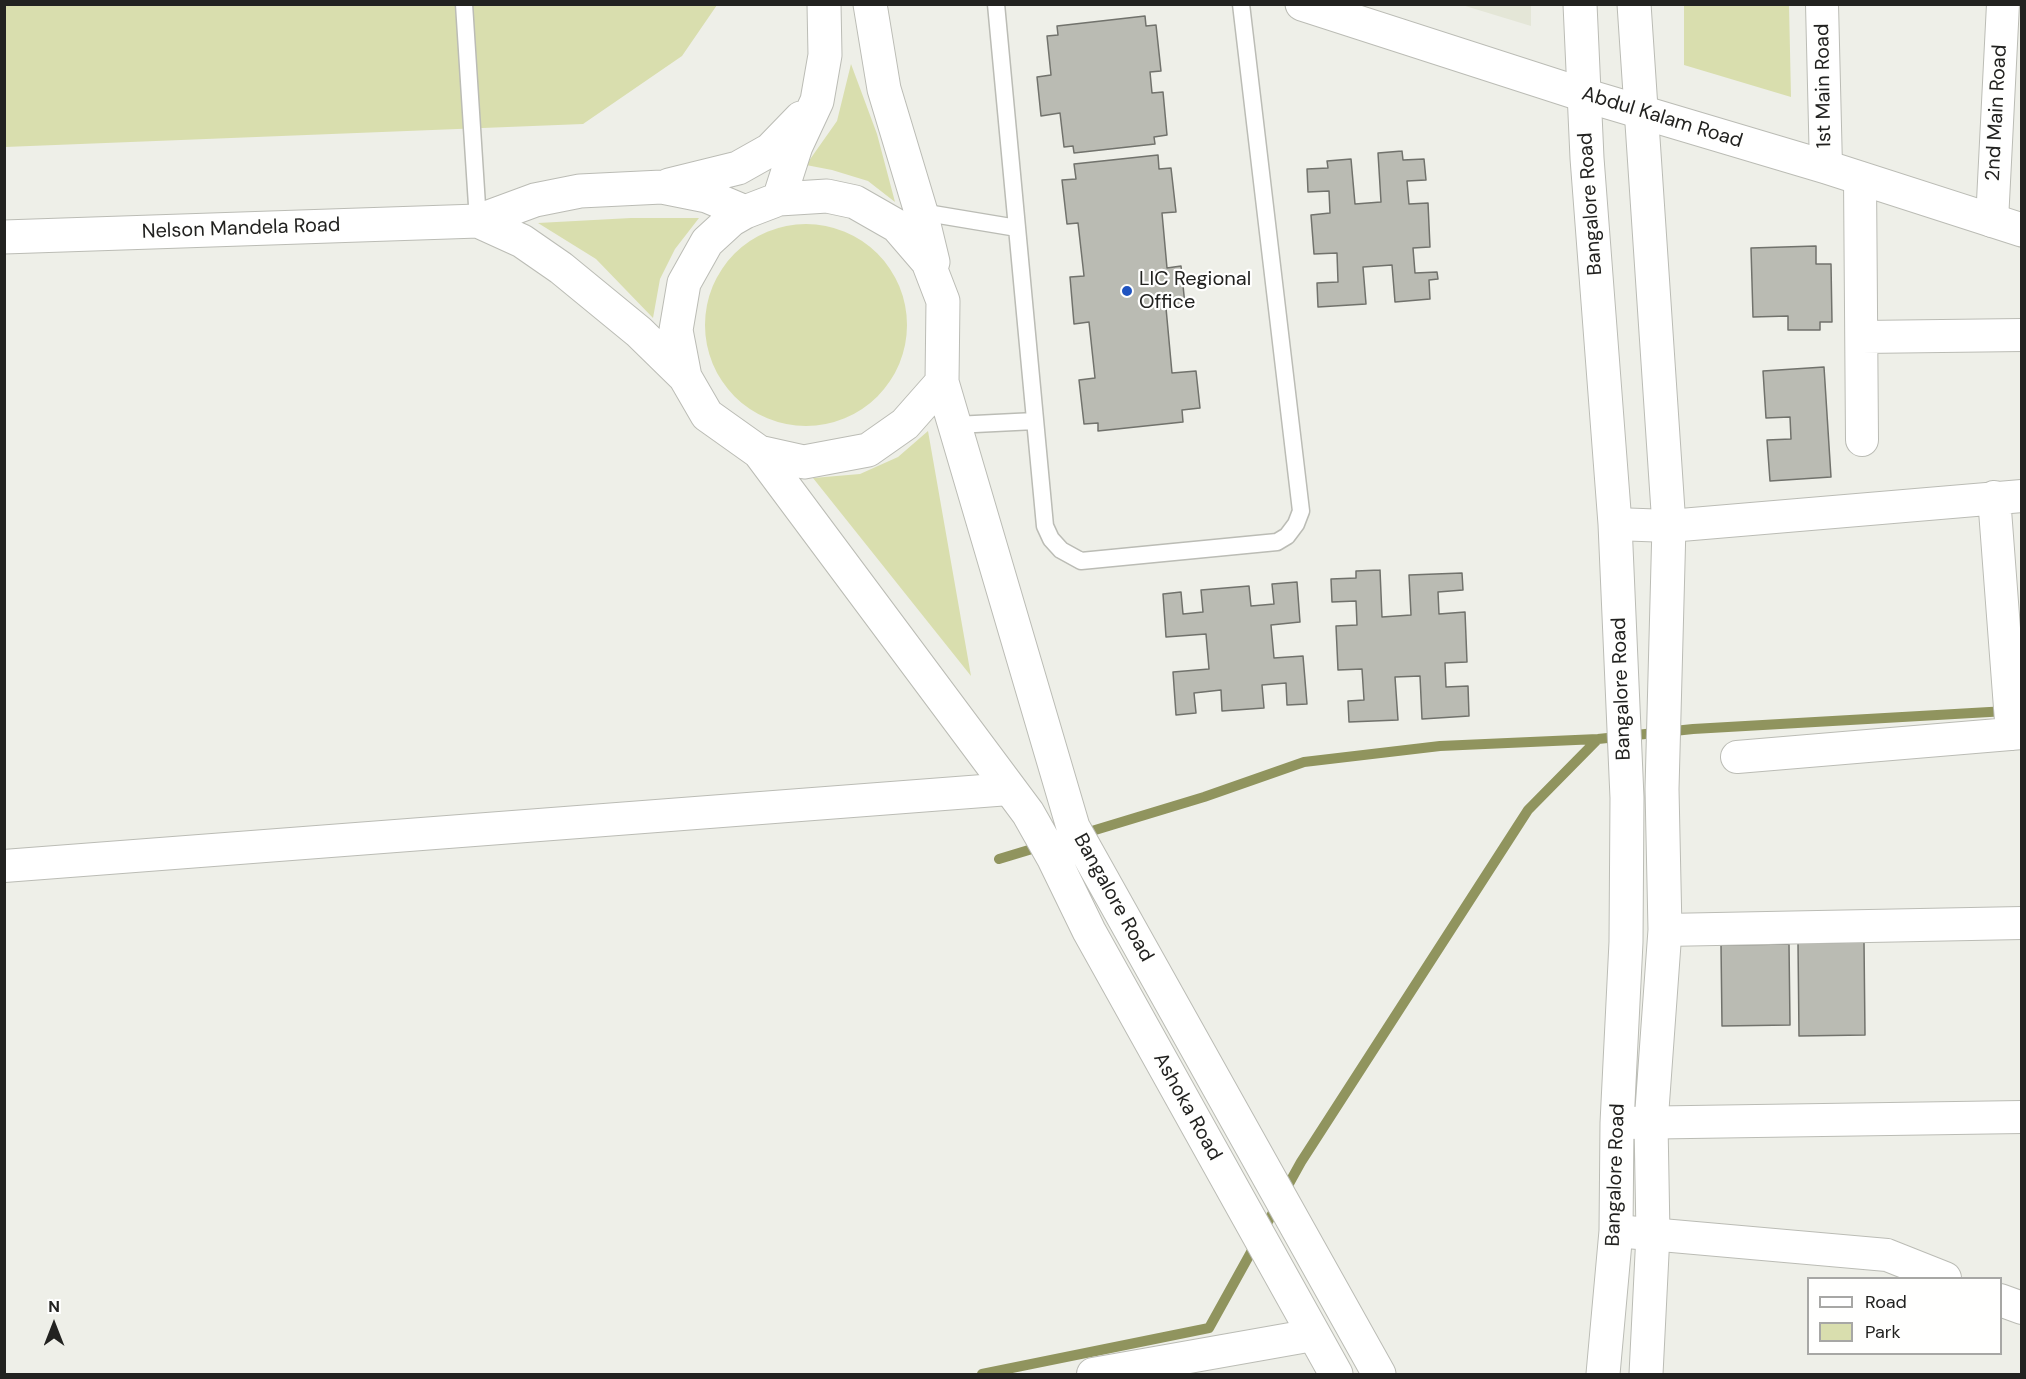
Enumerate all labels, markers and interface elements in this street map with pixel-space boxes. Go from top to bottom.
street label: 1st Main Road [1811,23,1837,149]
street label: 2nd Main Road [1981,44,2013,182]
street label: Abdul Kalam Road [1579,82,1745,154]
street label: Bangalore Road [1574,132,1608,276]
street label: Nelson Mandela Road [141,214,341,244]
place label: LIC Regional Office [1139,268,1251,315]
marker: LIC Regional Office [1120,284,1134,298]
street label: Bangalore Road [1608,617,1636,761]
street label: Bangalore Road [1068,830,1158,966]
street label: Ashoka Road [1148,1049,1226,1165]
street label: Bangalore Road [1602,1103,1630,1247]
legend [1807,1277,2002,1355]
text: Road [1865,1290,1907,1314]
north arrow [24,1295,84,1355]
text: N [48,1296,60,1317]
text: Park [1865,1320,1901,1344]

